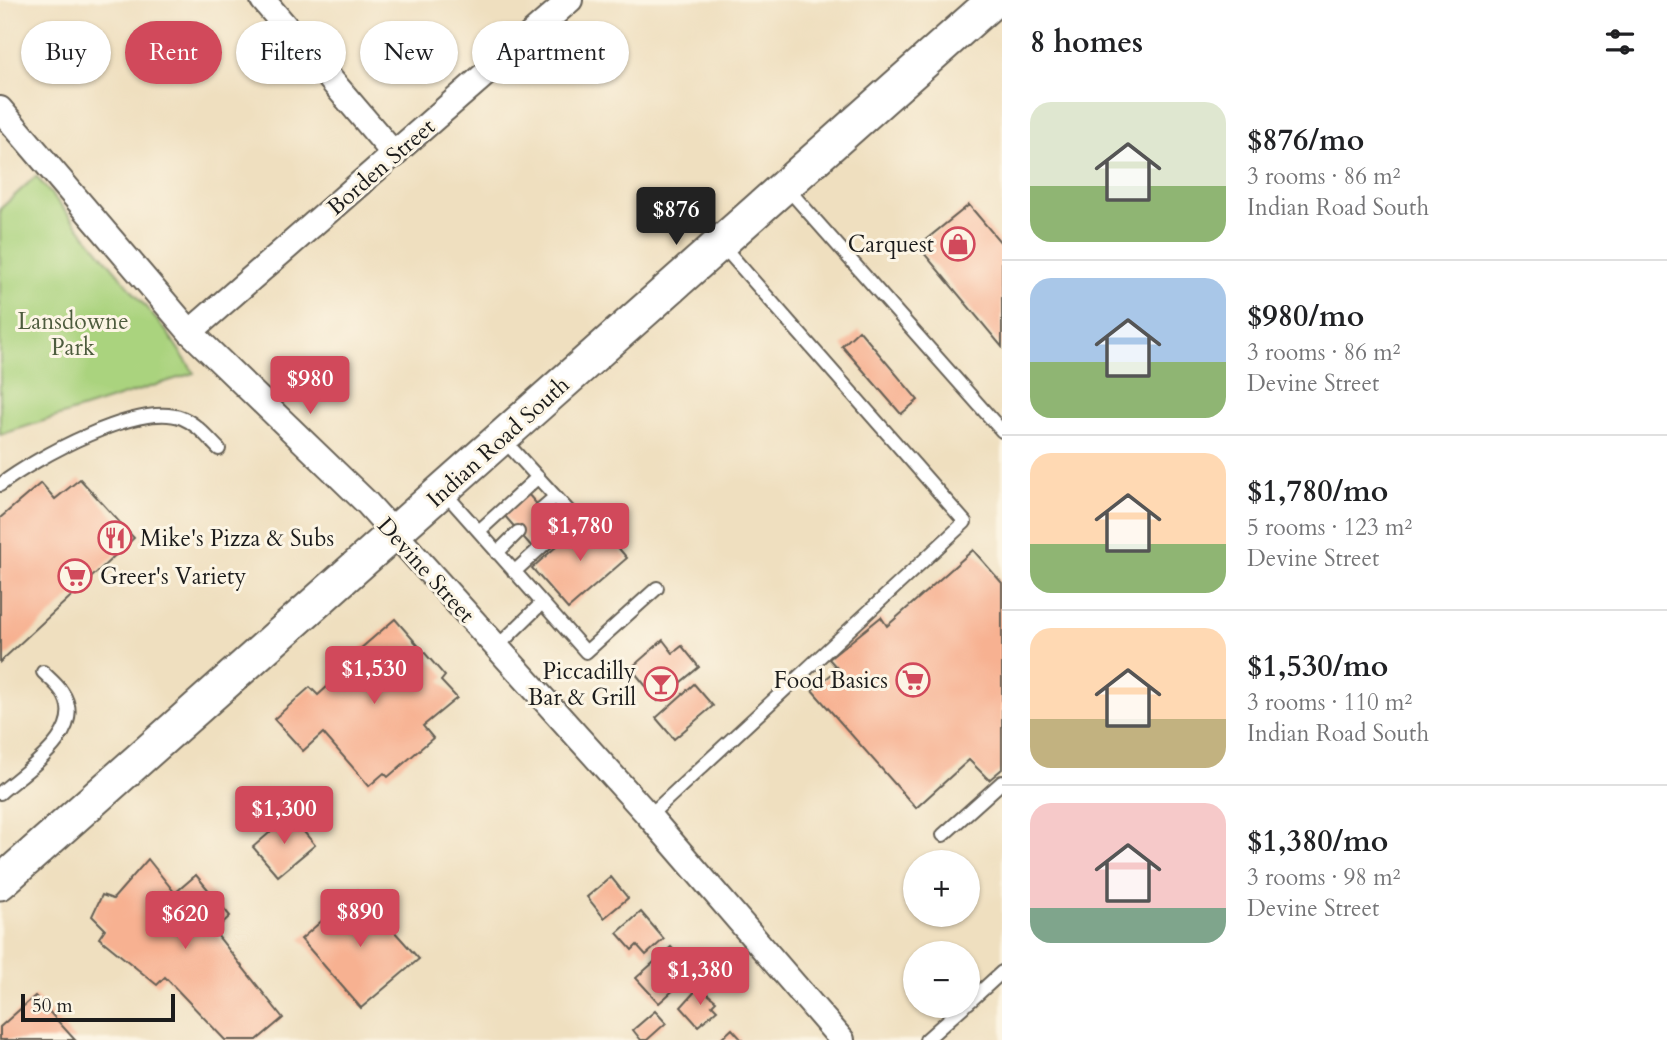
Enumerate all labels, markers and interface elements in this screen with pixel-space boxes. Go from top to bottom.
chip: Buy [21,21,111,84]
chip: Rent [125,21,222,84]
chip: Filters [236,21,346,84]
chip: New [360,21,458,84]
chip: Apartment [472,21,629,84]
text: 8 homes [1030,22,1143,63]
icon: filters [1601,23,1639,61]
street label: Borden Street [320,111,442,223]
text: $876/mo [1247,120,1364,161]
icon: home [1086,130,1170,214]
text: 3 rooms · 86 m² [1247,161,1400,192]
pin: $876 [635,188,717,247]
text: Indian Road South [1247,192,1429,223]
text: $876 [652,194,700,225]
shop icon: Carquest [939,225,977,263]
place label: Carquest [848,229,934,260]
text: $980/mo [1247,296,1364,337]
park label: Lansdowne Park [17,306,129,363]
icon: home [1086,306,1170,390]
text: 3 rooms · 86 m² [1247,337,1400,368]
pin: $980 [269,356,351,416]
text: $980 [286,363,334,394]
text: Devine Street [1247,368,1379,399]
street label: Indian Road South [420,369,576,514]
text: $1,780/mo [1247,471,1388,512]
icon: home [1086,481,1170,565]
pin: $1,780 [523,504,637,563]
street label: Devine Street [370,510,482,630]
text: $1,780 [547,510,613,541]
text: 5 rooms · 123 m² [1247,512,1412,543]
restaurant icon: Mike's Pizza & Subs [96,519,134,557]
place label: Mike's Pizza & Subs [140,523,334,554]
text: Devine Street [1247,543,1379,574]
supermarket icon: Greer's Variety [56,557,94,595]
place label: Greer's Variety [100,561,247,592]
pin: $1,530 [317,646,431,706]
text: $1,530/mo [1247,646,1388,687]
text: $1,530 [341,653,407,684]
place label: Piccadilly Bar & Grill [528,656,636,713]
icon: home [1086,656,1170,740]
supermarket icon: Food Basics [894,661,932,699]
bar icon: Piccadilly Bar & Grill [642,665,680,703]
place label: Food Basics [774,665,888,696]
text: 3 rooms · 110 m² [1247,687,1412,718]
text: Indian Road South [1247,718,1429,749]
pin: $1,300 [227,786,341,846]
text: $1,300 [251,793,317,824]
text: $1,380/mo [1247,821,1388,862]
icon: home [1086,831,1170,915]
map controls [903,850,980,1018]
button: + [903,850,980,927]
text: 3 rooms · 98 m² [1247,862,1400,893]
pin: $890 [319,890,401,949]
pin: $620 [144,892,226,951]
text: Devine Street [1247,893,1379,924]
text: $890 [336,896,384,927]
text: $620 [161,898,209,929]
button: − [903,941,980,1018]
pin: $1,380 [643,948,757,1007]
text: $1,380 [667,954,733,985]
scale bar [21,991,175,1023]
text: 50 m [32,993,73,1019]

